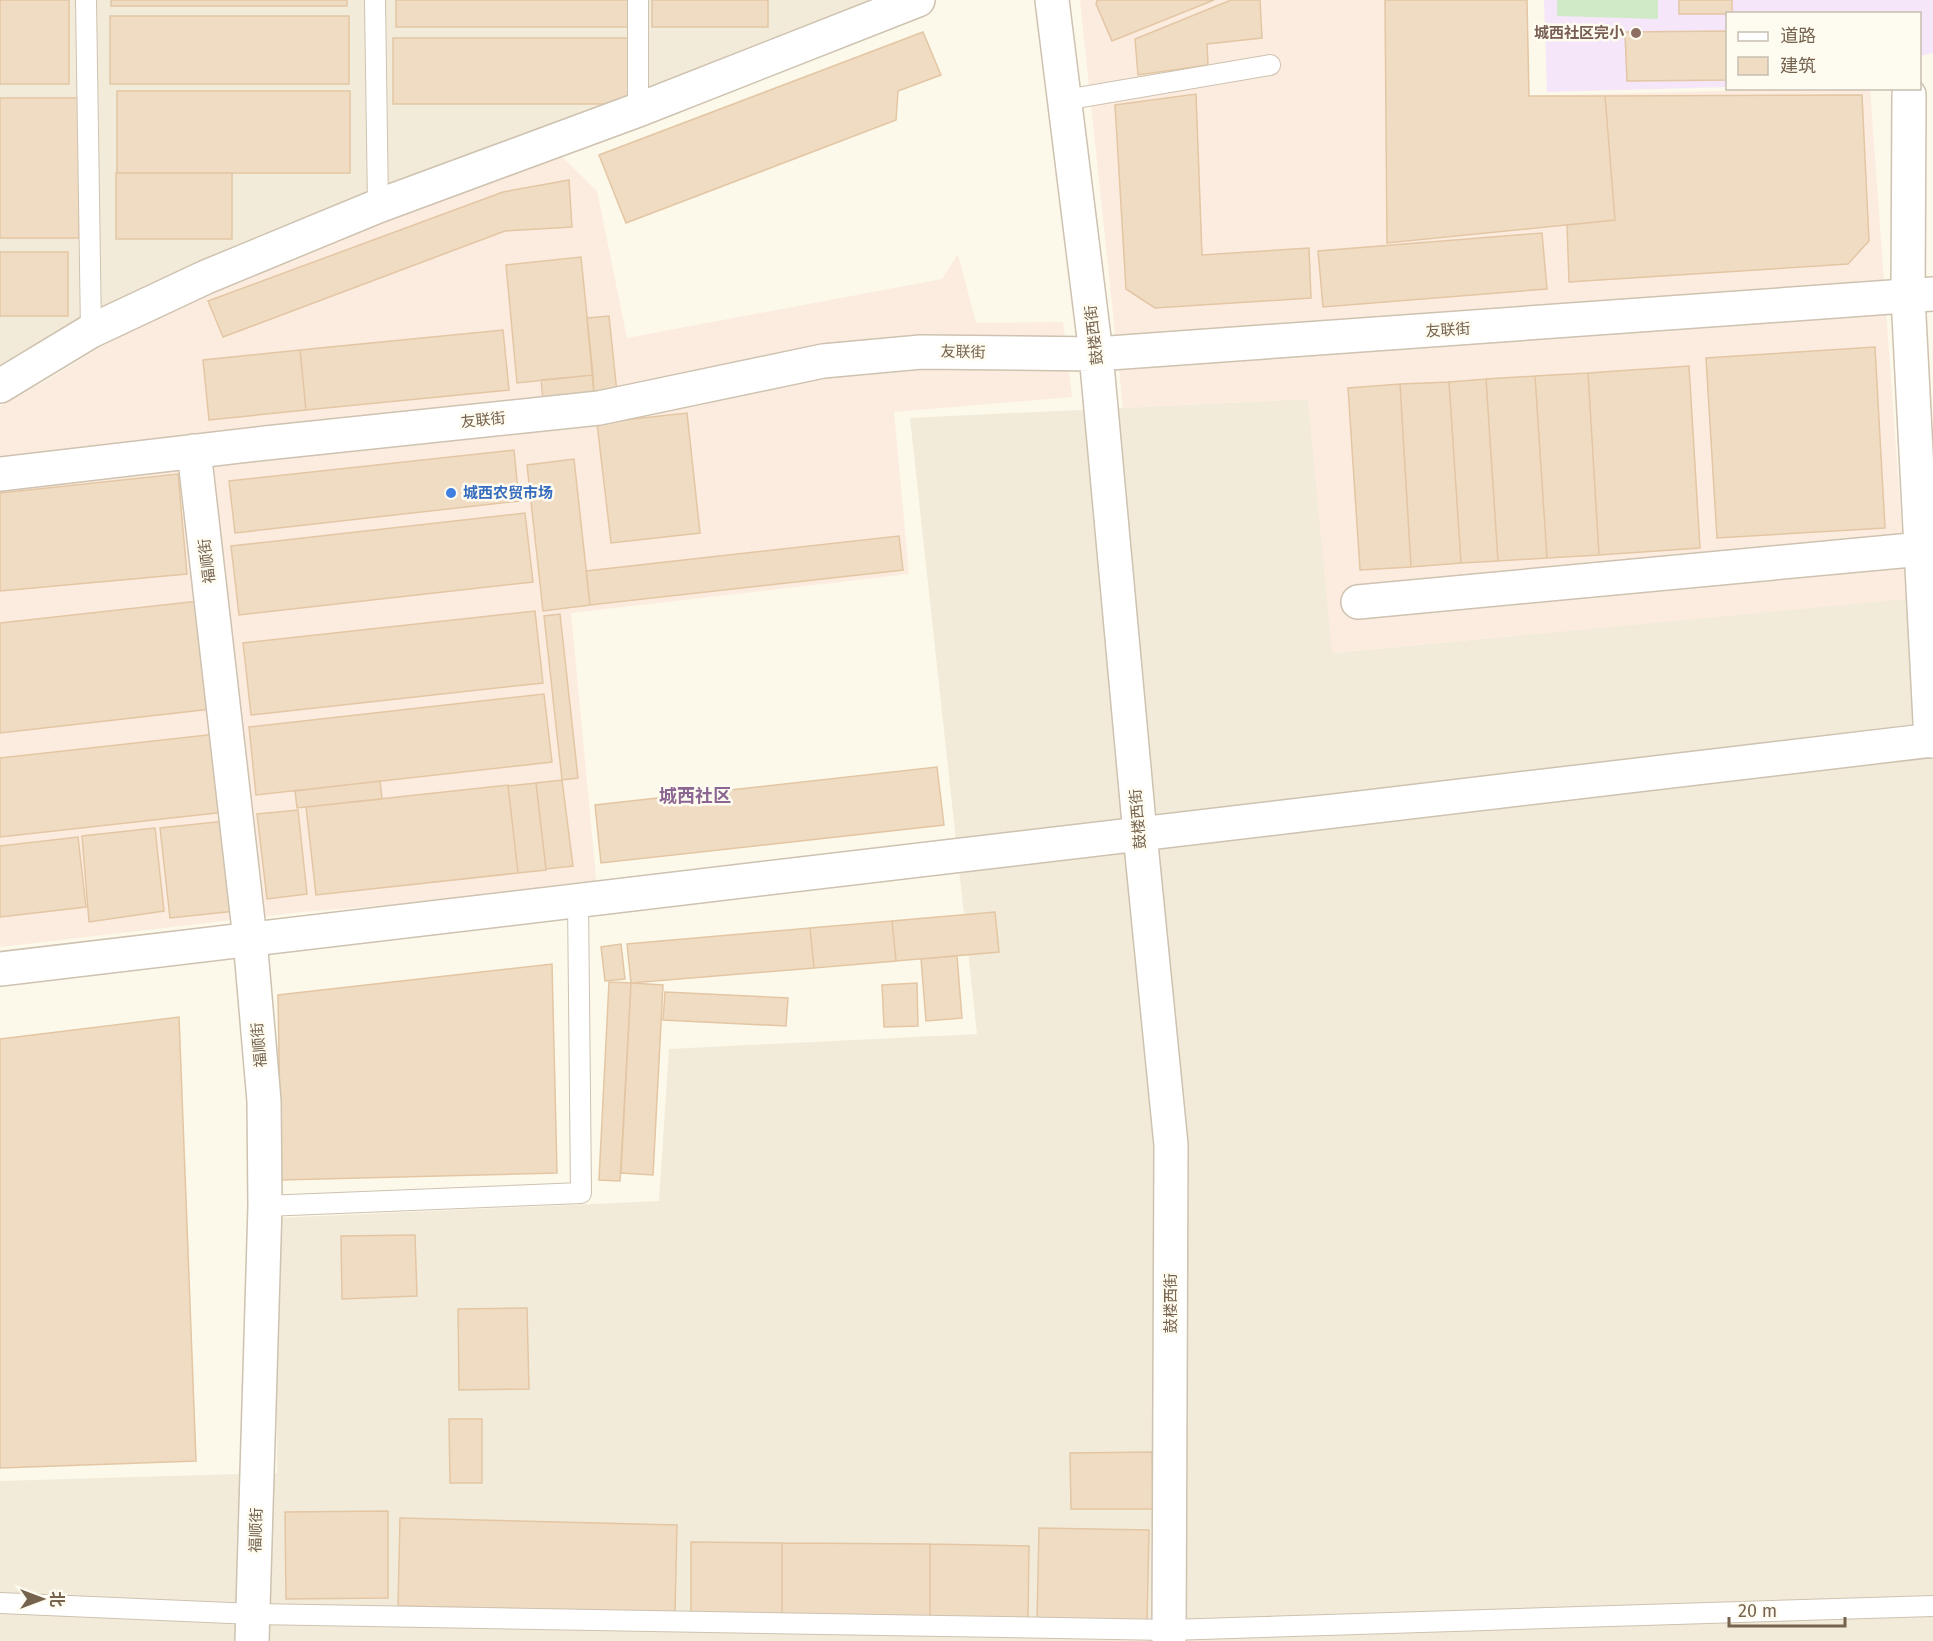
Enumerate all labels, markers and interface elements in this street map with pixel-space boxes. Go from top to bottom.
legend [1726,12,1921,90]
place label: 城西社区完小 [1534,24,1625,42]
text: 道路 [1780,25,1816,47]
marker: 城西社区完小 [1629,26,1643,40]
text: 建筑 [1780,55,1816,77]
street label: 鼓楼西街 [1081,304,1107,366]
street label: 友联街 [1425,319,1471,341]
street label: 友联街 [940,343,986,361]
street label: 友联街 [460,409,506,431]
place label: 城西农贸市场 [463,484,553,502]
marker: 城西农贸市场 [444,486,458,500]
street label: 福顺街 [195,538,219,584]
district label: 城西社区 [659,785,731,807]
street label: 鼓楼西街 [1126,788,1150,850]
street label: 福顺街 [248,1022,270,1068]
street label: 鼓楼西街 [1162,1273,1180,1333]
street label: 福顺街 [246,1507,266,1553]
north arrow [12,1569,72,1629]
scale bar [1729,1590,1844,1628]
text: 北 [47,1591,66,1607]
text: 20 m [1738,1600,1777,1622]

